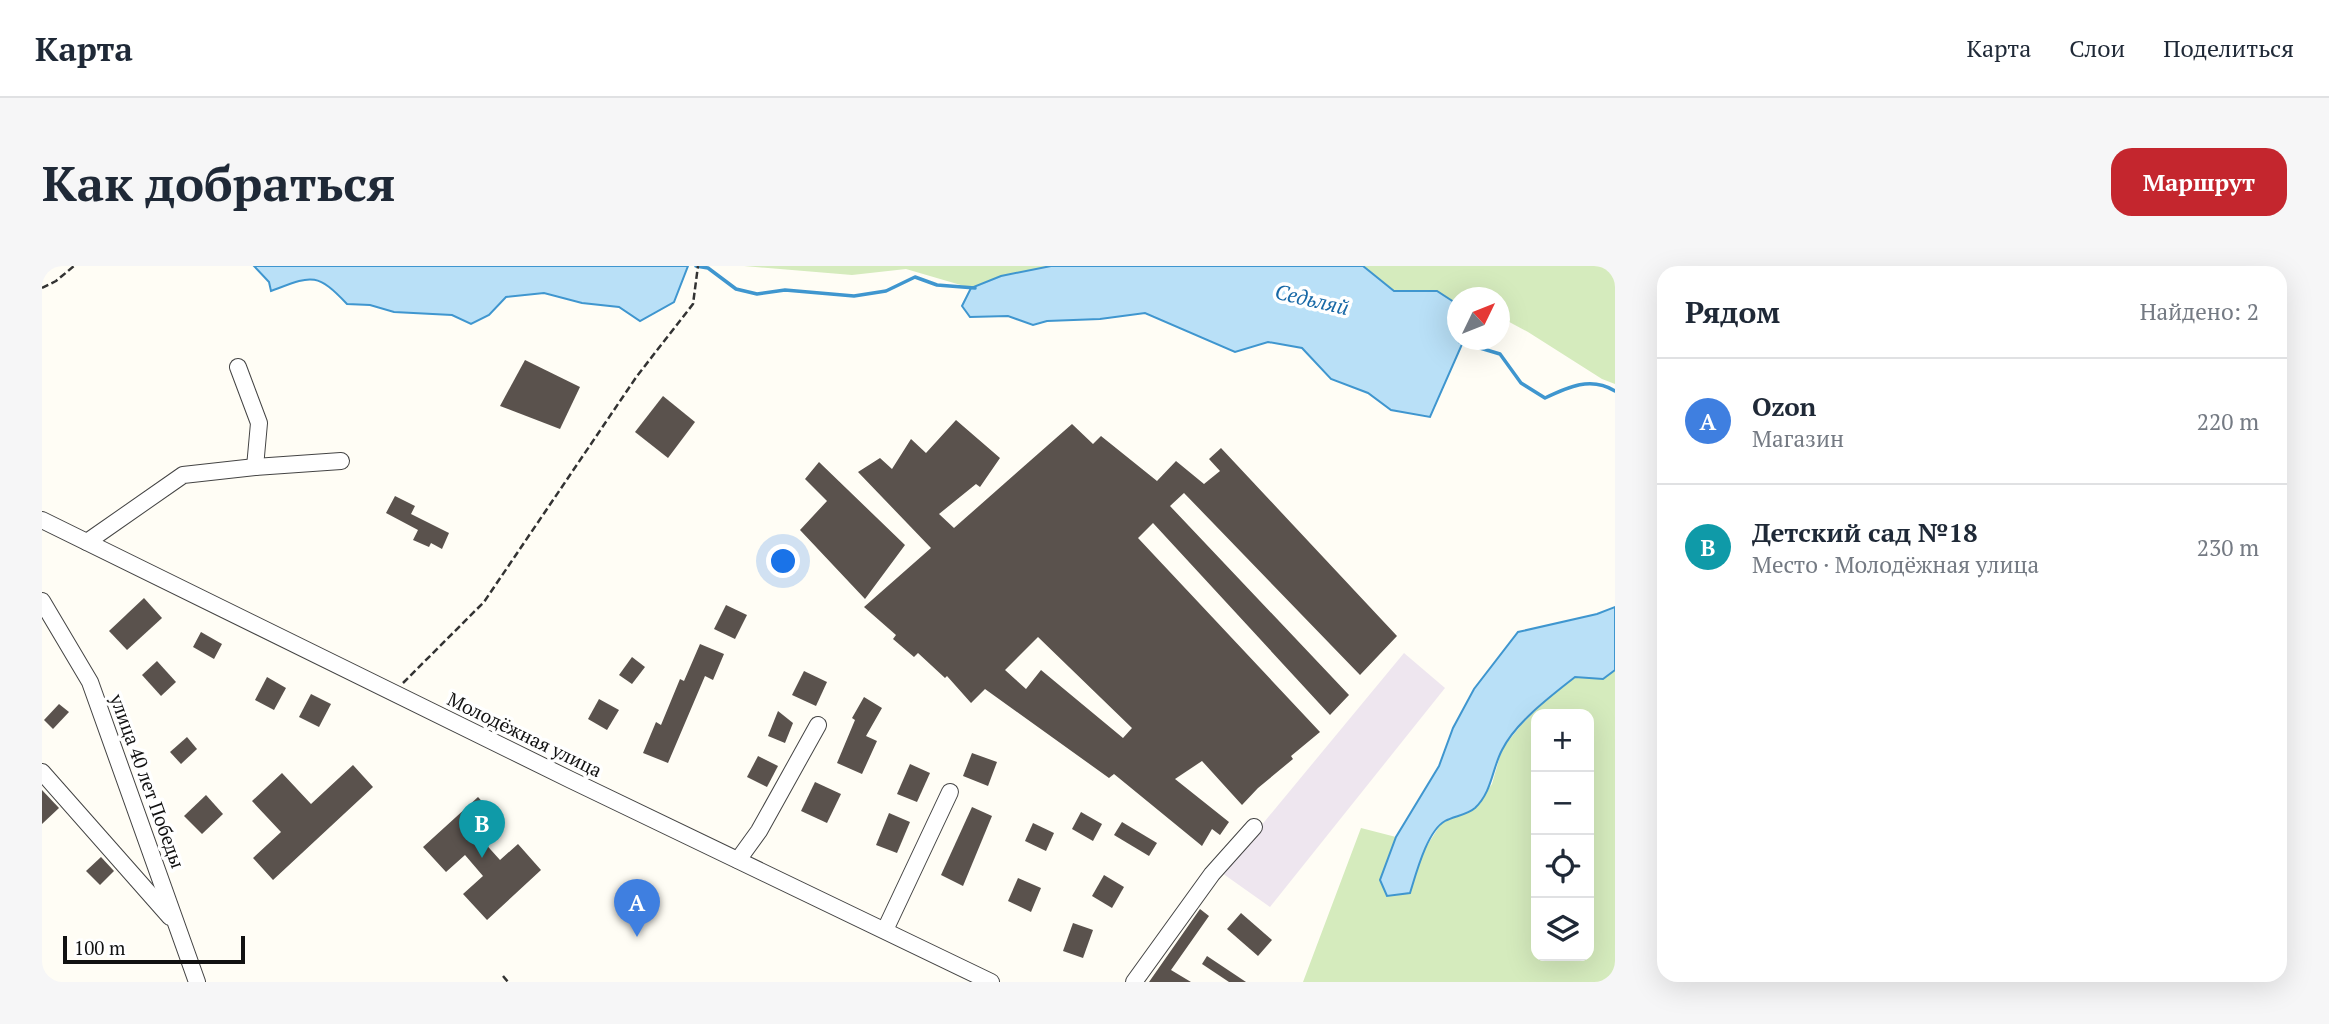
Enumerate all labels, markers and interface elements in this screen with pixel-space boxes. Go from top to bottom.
text: Карта [35,27,133,70]
text: Карта [1966,32,2031,64]
text: Слои [2069,32,2125,64]
text: Поделиться [2163,32,2294,64]
button: Маршрут [2111,148,2287,216]
text: Как добраться [42,150,396,215]
water label: Седьляй [1272,277,1352,321]
north arrow [1447,287,1510,350]
text: Рядом [1685,292,1780,332]
text: Найдено: 2 [2140,296,2259,327]
text: Ozon [1752,389,1816,423]
text: A [1700,406,1716,437]
text: 220 m [2197,406,2259,437]
text: Магазин [1752,423,1844,454]
text: Детский сад №18 [1752,515,1978,549]
text: B [1701,532,1715,563]
text: 230 m [2197,532,2259,563]
your location [766,544,800,578]
text: Место · Молодёжная улица [1752,549,2039,580]
street label: Молодёжная улица [444,686,607,782]
street label: улица 40 лет Победы [104,689,191,872]
map controls [1531,709,1594,961]
button: + [1531,709,1594,772]
button: − [1531,772,1594,835]
pin: B [459,800,505,858]
button: locate [1531,835,1594,898]
pin: A [614,879,660,937]
button: layers [1531,898,1594,961]
scale bar [63,933,245,965]
text: 100 m [74,935,125,960]

